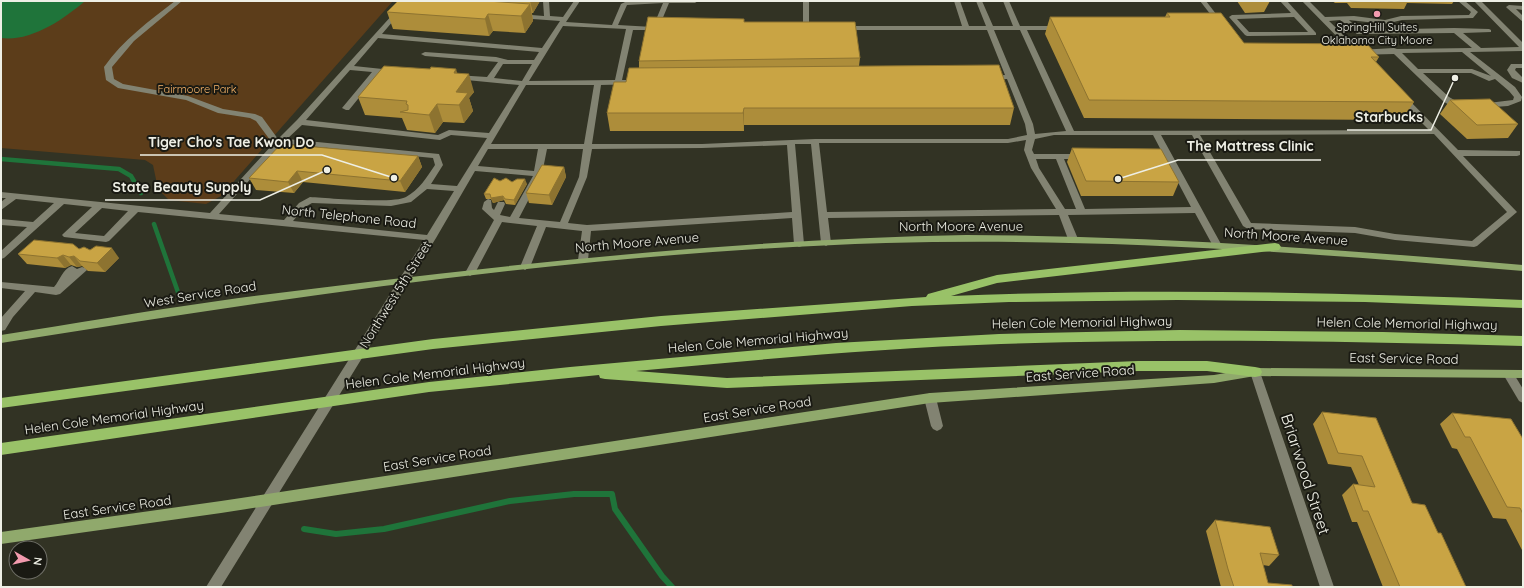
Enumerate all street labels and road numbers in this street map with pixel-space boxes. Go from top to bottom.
street label: North Telephone Road [281,201,417,231]
street label: North Moore Avenue [899,218,1023,234]
street label: North Moore Avenue [1223,224,1349,248]
street label: North Moore Avenue [574,229,700,255]
street label: Northwest 5th Street [356,237,434,351]
street label: West Service Road [143,277,257,311]
street label: Helen Cole Memorial Highway [991,312,1173,332]
street label: Helen Cole Memorial Highway [1316,313,1498,333]
street label: Helen Cole Memorial Highway [667,324,849,356]
street label: East Service Road [1349,349,1459,367]
street label: Helen Cole Memorial Highway [344,354,526,392]
street label: East Service Road [1025,361,1135,385]
street label: East Service Road [702,393,812,425]
street label: Helen Cole Memorial Highway [23,396,205,438]
street label: Briarwood Street [1277,411,1335,537]
street label: East Service Road [382,442,492,474]
street label: East Service Road [62,491,172,523]

